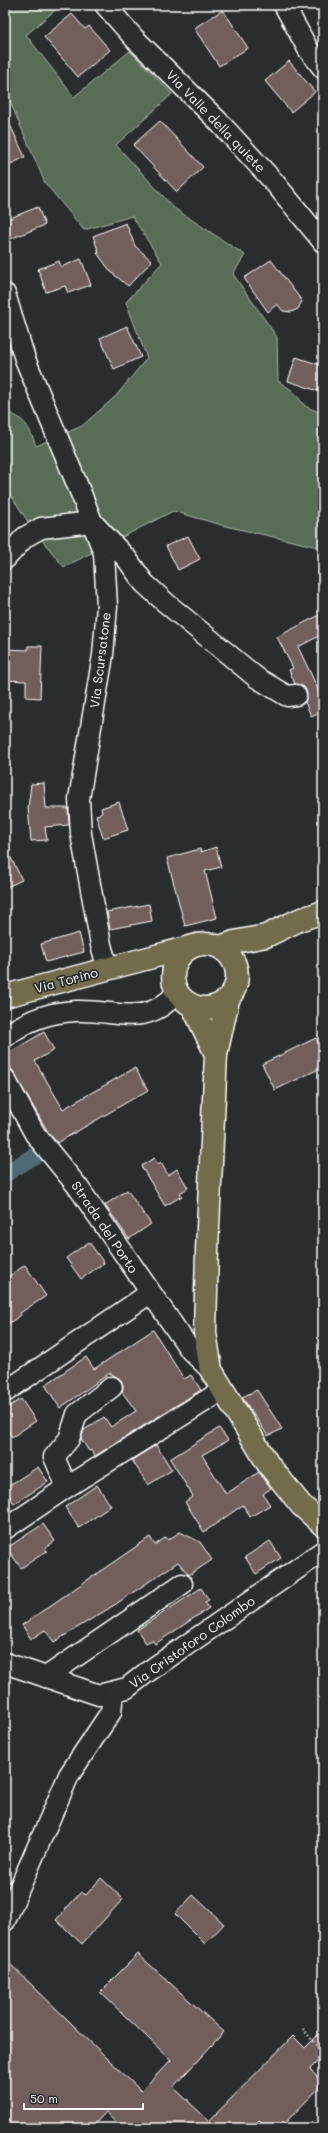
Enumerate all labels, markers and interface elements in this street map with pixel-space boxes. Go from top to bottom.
street label: Via Valle della quiete [163,66,270,176]
street label: Via Scursatone [85,611,114,709]
street label: Via Torino [32,963,100,996]
street label: Strada del Porto [68,1177,143,1276]
street label: Via Cristoforo Colombo [126,1592,258,1691]
scale bar [24,2085,143,2111]
text: 50 m [30,2090,58,2106]

